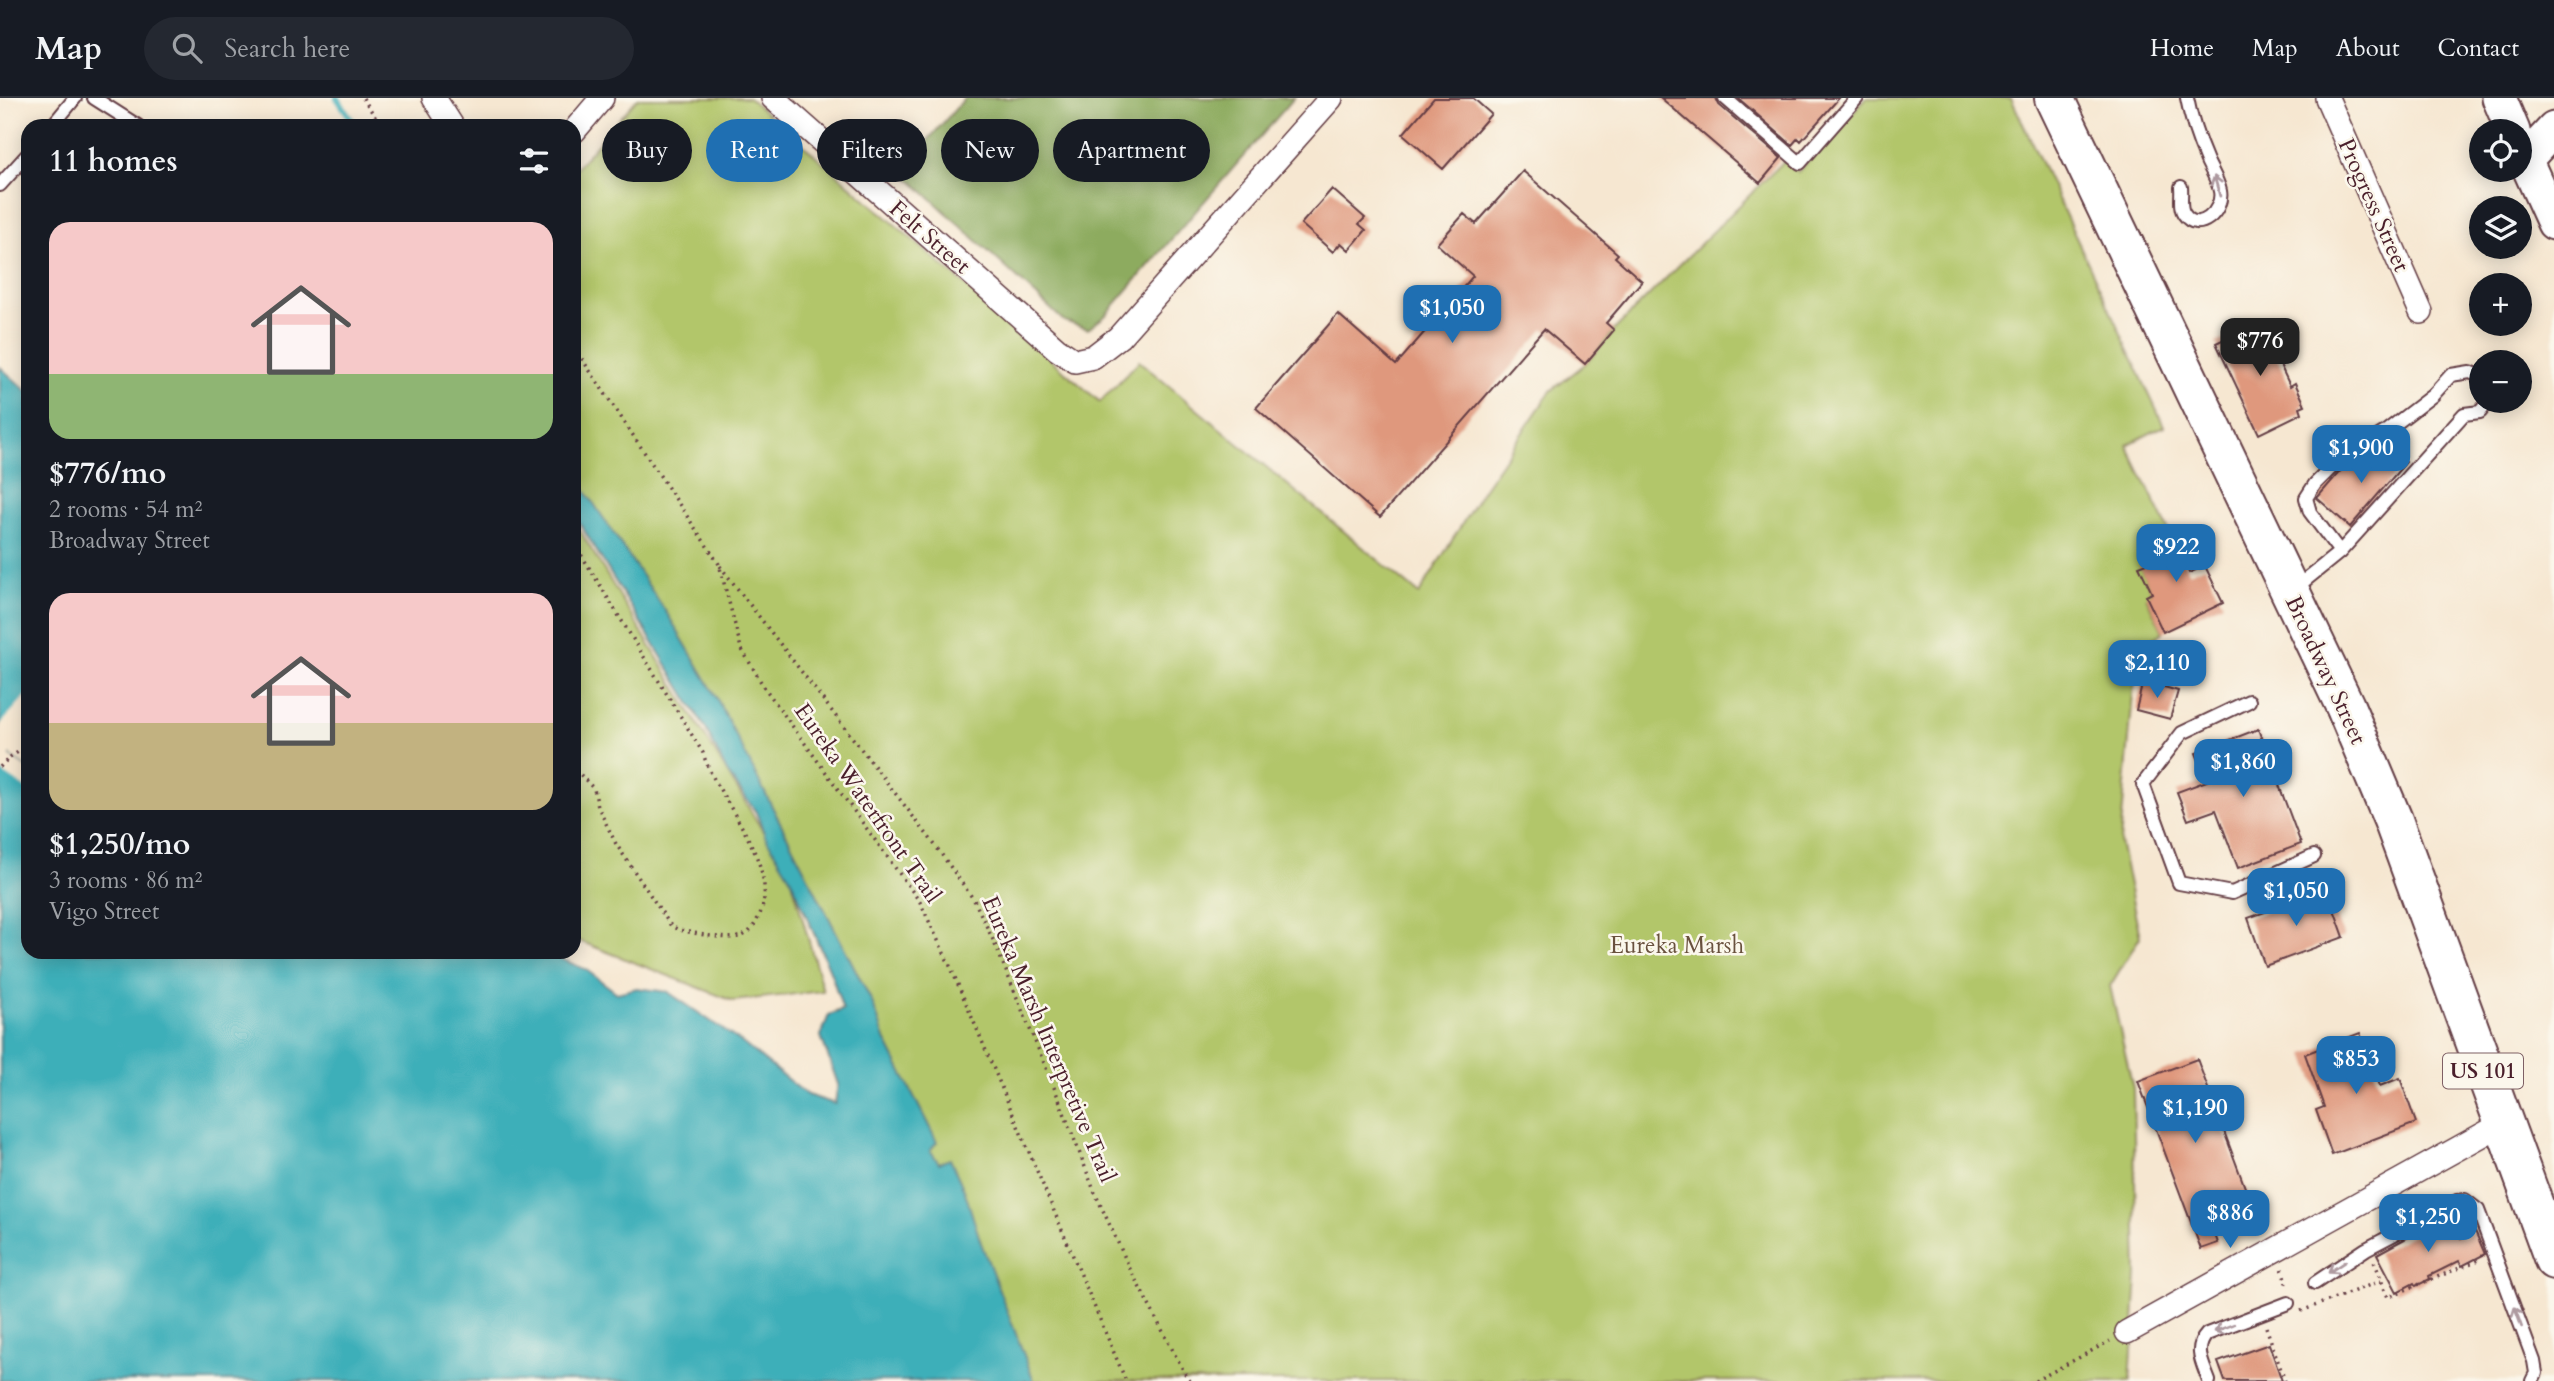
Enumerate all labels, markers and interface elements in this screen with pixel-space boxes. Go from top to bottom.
search box [144,17,634,80]
text: Map [35,26,102,71]
icon: search [168,29,206,67]
text: Search here [224,31,350,66]
text: Home [2150,32,2214,65]
text: Map [2252,32,2298,65]
text: About [2336,32,2400,65]
text: Contact [2438,32,2519,65]
chip: Buy [602,119,692,182]
chip: Rent [706,119,803,182]
chip: Filters [817,119,927,182]
chip: New [941,119,1039,182]
chip: Apartment [1053,119,1210,182]
map controls [2469,119,2532,413]
button: locate [2469,119,2532,182]
street label: Progress Street [2331,133,2417,277]
text: 11 homes [49,141,178,182]
icon: filters [515,142,553,180]
one-way arrow [2209,176,2222,198]
street label: Felt Street [883,193,977,281]
button: layers [2469,196,2532,259]
icon: home [238,267,364,393]
button: + [2469,273,2532,336]
pin: $1,050 [1395,286,1509,345]
text: $1,050 [1419,292,1485,323]
pin: $776 [2219,318,2301,378]
text: $776 [2236,325,2284,356]
button: − [2469,350,2532,413]
pin: $1,900 [2304,426,2418,485]
text: $1,900 [2328,432,2394,463]
text: $776/mo [49,453,166,494]
text: 2 rooms · 54 m² [49,494,202,525]
pin: $922 [2135,524,2217,584]
text: Broadway Street [49,525,210,556]
text: $922 [2152,531,2200,562]
street label: Broadway Street [2278,591,2374,749]
icon: home [238,638,364,764]
pin: $2,110 [2100,640,2214,700]
text: $2,110 [2124,647,2190,678]
street label: Eureka Waterfront Trail [787,697,949,909]
pin: $1,860 [2186,740,2300,799]
text: $1,860 [2210,746,2276,777]
text: $1,250/mo [49,824,190,865]
text: 3 rooms · 86 m² [49,865,202,896]
pin: $1,050 [2239,868,2353,928]
text: $1,050 [2263,875,2329,906]
street label: Eureka Marsh Interpretive Trail [975,891,1124,1187]
text: Vigo Street [49,896,159,927]
park label: Eureka Marsh [1610,930,1745,961]
pin: $853 [2315,1037,2397,1096]
text: $853 [2332,1043,2380,1074]
road number: US 101 [2443,1054,2523,1088]
pin: $1,190 [2138,1086,2252,1145]
text: $1,190 [2162,1092,2228,1123]
pin: $886 [2189,1190,2271,1250]
pin: $1,250 [2371,1194,2485,1254]
text: $886 [2206,1197,2254,1228]
text: $1,250 [2395,1201,2461,1232]
one-way arrow [2328,1260,2347,1274]
one-way arrow [2511,1307,2523,1329]
one-way arrow [2214,1322,2235,1335]

